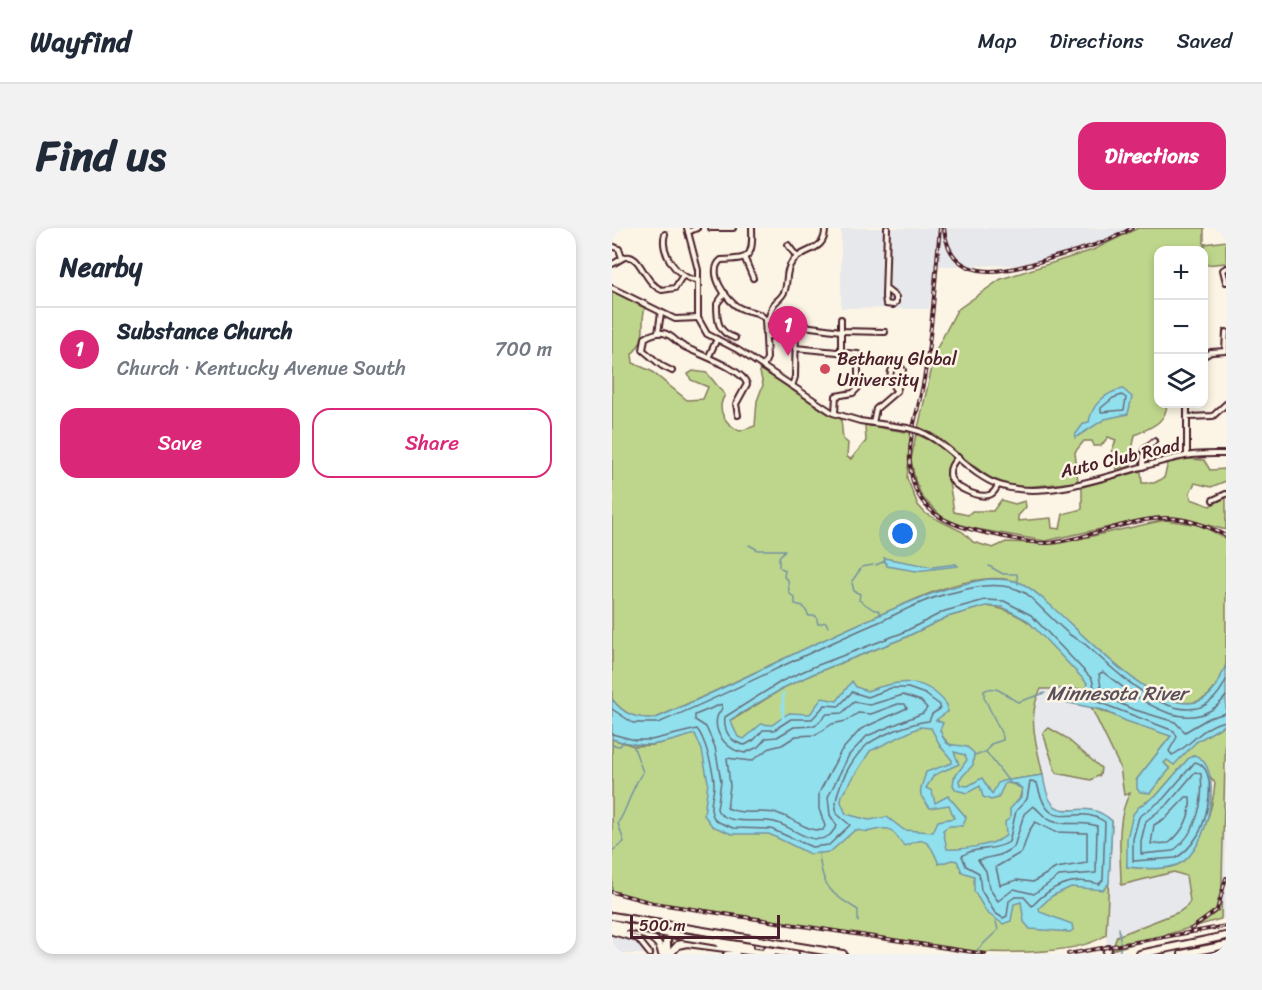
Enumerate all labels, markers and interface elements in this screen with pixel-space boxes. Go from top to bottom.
text: Wayfind [30,17,131,66]
text: Map [978,22,1016,60]
text: Directions [1049,22,1144,60]
text: Saved [1177,22,1232,60]
text: Find us [36,119,166,193]
button: Directions [1078,122,1226,190]
text: Nearby [60,244,142,290]
map controls [1154,246,1208,408]
button: + [1154,246,1208,300]
button: − [1154,300,1208,354]
pin: 1 [768,306,807,356]
text: Substance Church [117,312,292,351]
text: 1 [75,332,84,367]
text: 700 m [495,332,552,367]
place label: Bethany Global University [837,343,958,396]
text: Church · Kentucky Avenue South [117,351,406,386]
button: layers [1154,354,1208,408]
marker: Bethany Global University [818,362,832,376]
button: Save [60,408,300,478]
button: Share [312,408,552,478]
street label: Auto Club Road [1056,428,1185,488]
your location [888,519,917,548]
water label: Minnesota River [1047,676,1191,711]
text: 500 m [639,911,685,940]
scale bar [630,912,780,940]

